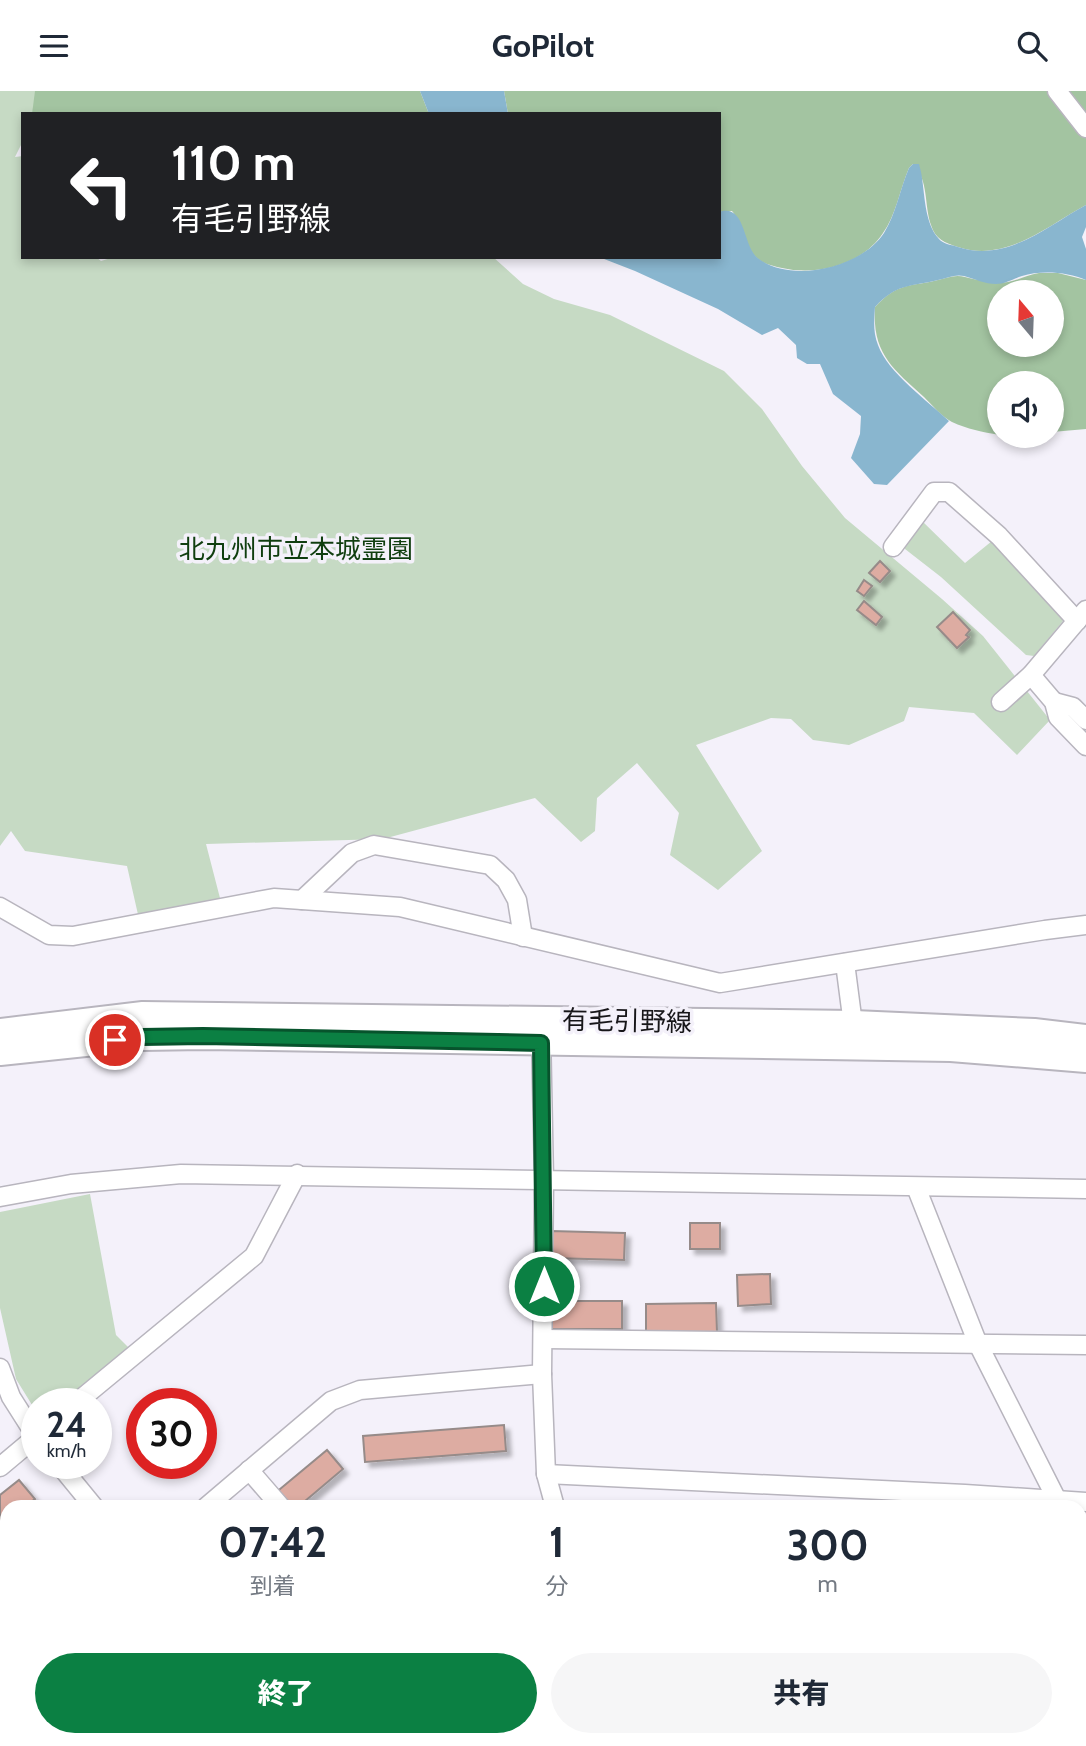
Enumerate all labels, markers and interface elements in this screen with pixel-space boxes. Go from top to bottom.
text: GoPilot [492,26,594,65]
icon: menu [35,27,73,65]
icon: search [1013,27,1051,65]
text: 110 m [171,133,295,192]
icon: left [56,140,147,231]
text: 有毛引野線 [171,199,331,238]
north arrow [987,280,1064,357]
map controls [987,280,1064,448]
button: sound [987,371,1064,448]
park label: 北九州市立本城霊園 [179,533,413,565]
street label: 有毛引野線 [562,1004,692,1038]
pin [85,1010,145,1070]
icon: arrive [96,1021,134,1059]
position arrow [507,1249,581,1323]
speed limit sign: 30 [126,1388,217,1479]
text: 24 [46,1403,87,1446]
text: km/h [47,1440,86,1462]
text: 07:42 [218,1516,327,1568]
text: 1 [549,1516,565,1568]
text: 300 [787,1519,869,1571]
text: m [818,1570,838,1598]
text: 到着 [250,1572,296,1600]
text: 分 [545,1572,568,1600]
button: 終了 [35,1653,537,1733]
button: 共有 [551,1653,1052,1733]

